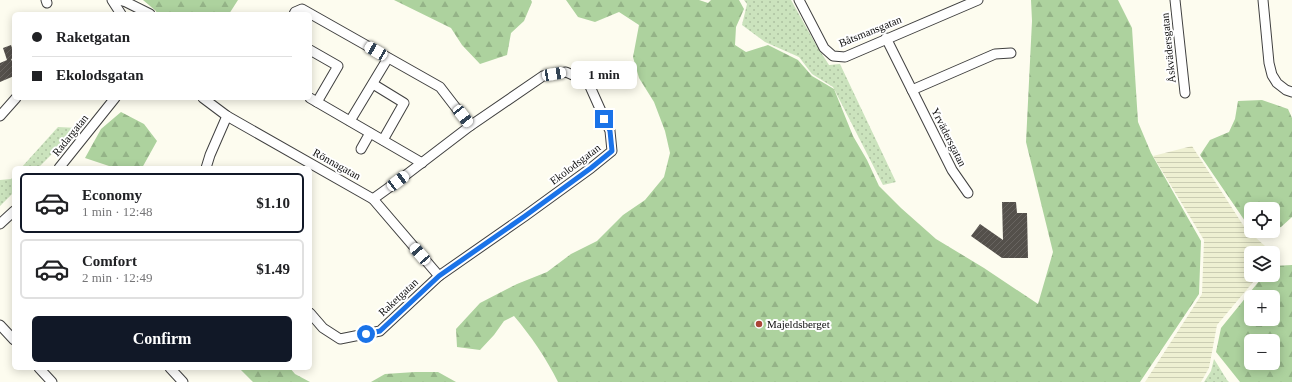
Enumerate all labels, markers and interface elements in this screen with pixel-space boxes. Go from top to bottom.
street label: Åskvädersgatan [1158,12,1178,84]
street label: Båtsmansgatan [837,13,904,49]
text: Raketgatan [56,29,130,45]
car [363,40,389,62]
callout: 1 min [571,61,637,89]
car [541,66,567,82]
text: Ekolodsgatan [56,67,144,83]
text: 1 min [588,67,620,82]
car [451,103,475,129]
street label: Yrvädersgatan [929,106,969,169]
route end [595,110,613,128]
street label: Radargatan [50,111,91,158]
street label: Ekolodsgatan [547,141,603,187]
street label: Rönnagatan [311,146,363,182]
car [385,169,411,193]
icon: car [34,185,70,221]
text: Economy [82,187,142,203]
text: $1.10 [256,195,290,211]
map controls [1244,202,1280,370]
button: locate [1244,202,1280,238]
text: 1 min · 12:48 [82,204,152,219]
car [408,241,432,267]
button: layers [1244,246,1280,282]
icon: car [34,251,70,287]
text: Comfort [82,253,137,269]
text: $1.49 [256,261,290,277]
text: 2 min · 12:49 [82,270,152,285]
street label: Raketgatan [376,275,421,318]
button: + [1244,290,1280,326]
button: Confirm [32,316,292,362]
place label: Majeldsberget [767,318,830,330]
marker: Majeldsberget [754,319,764,329]
route start [357,325,375,343]
button: − [1244,334,1280,370]

